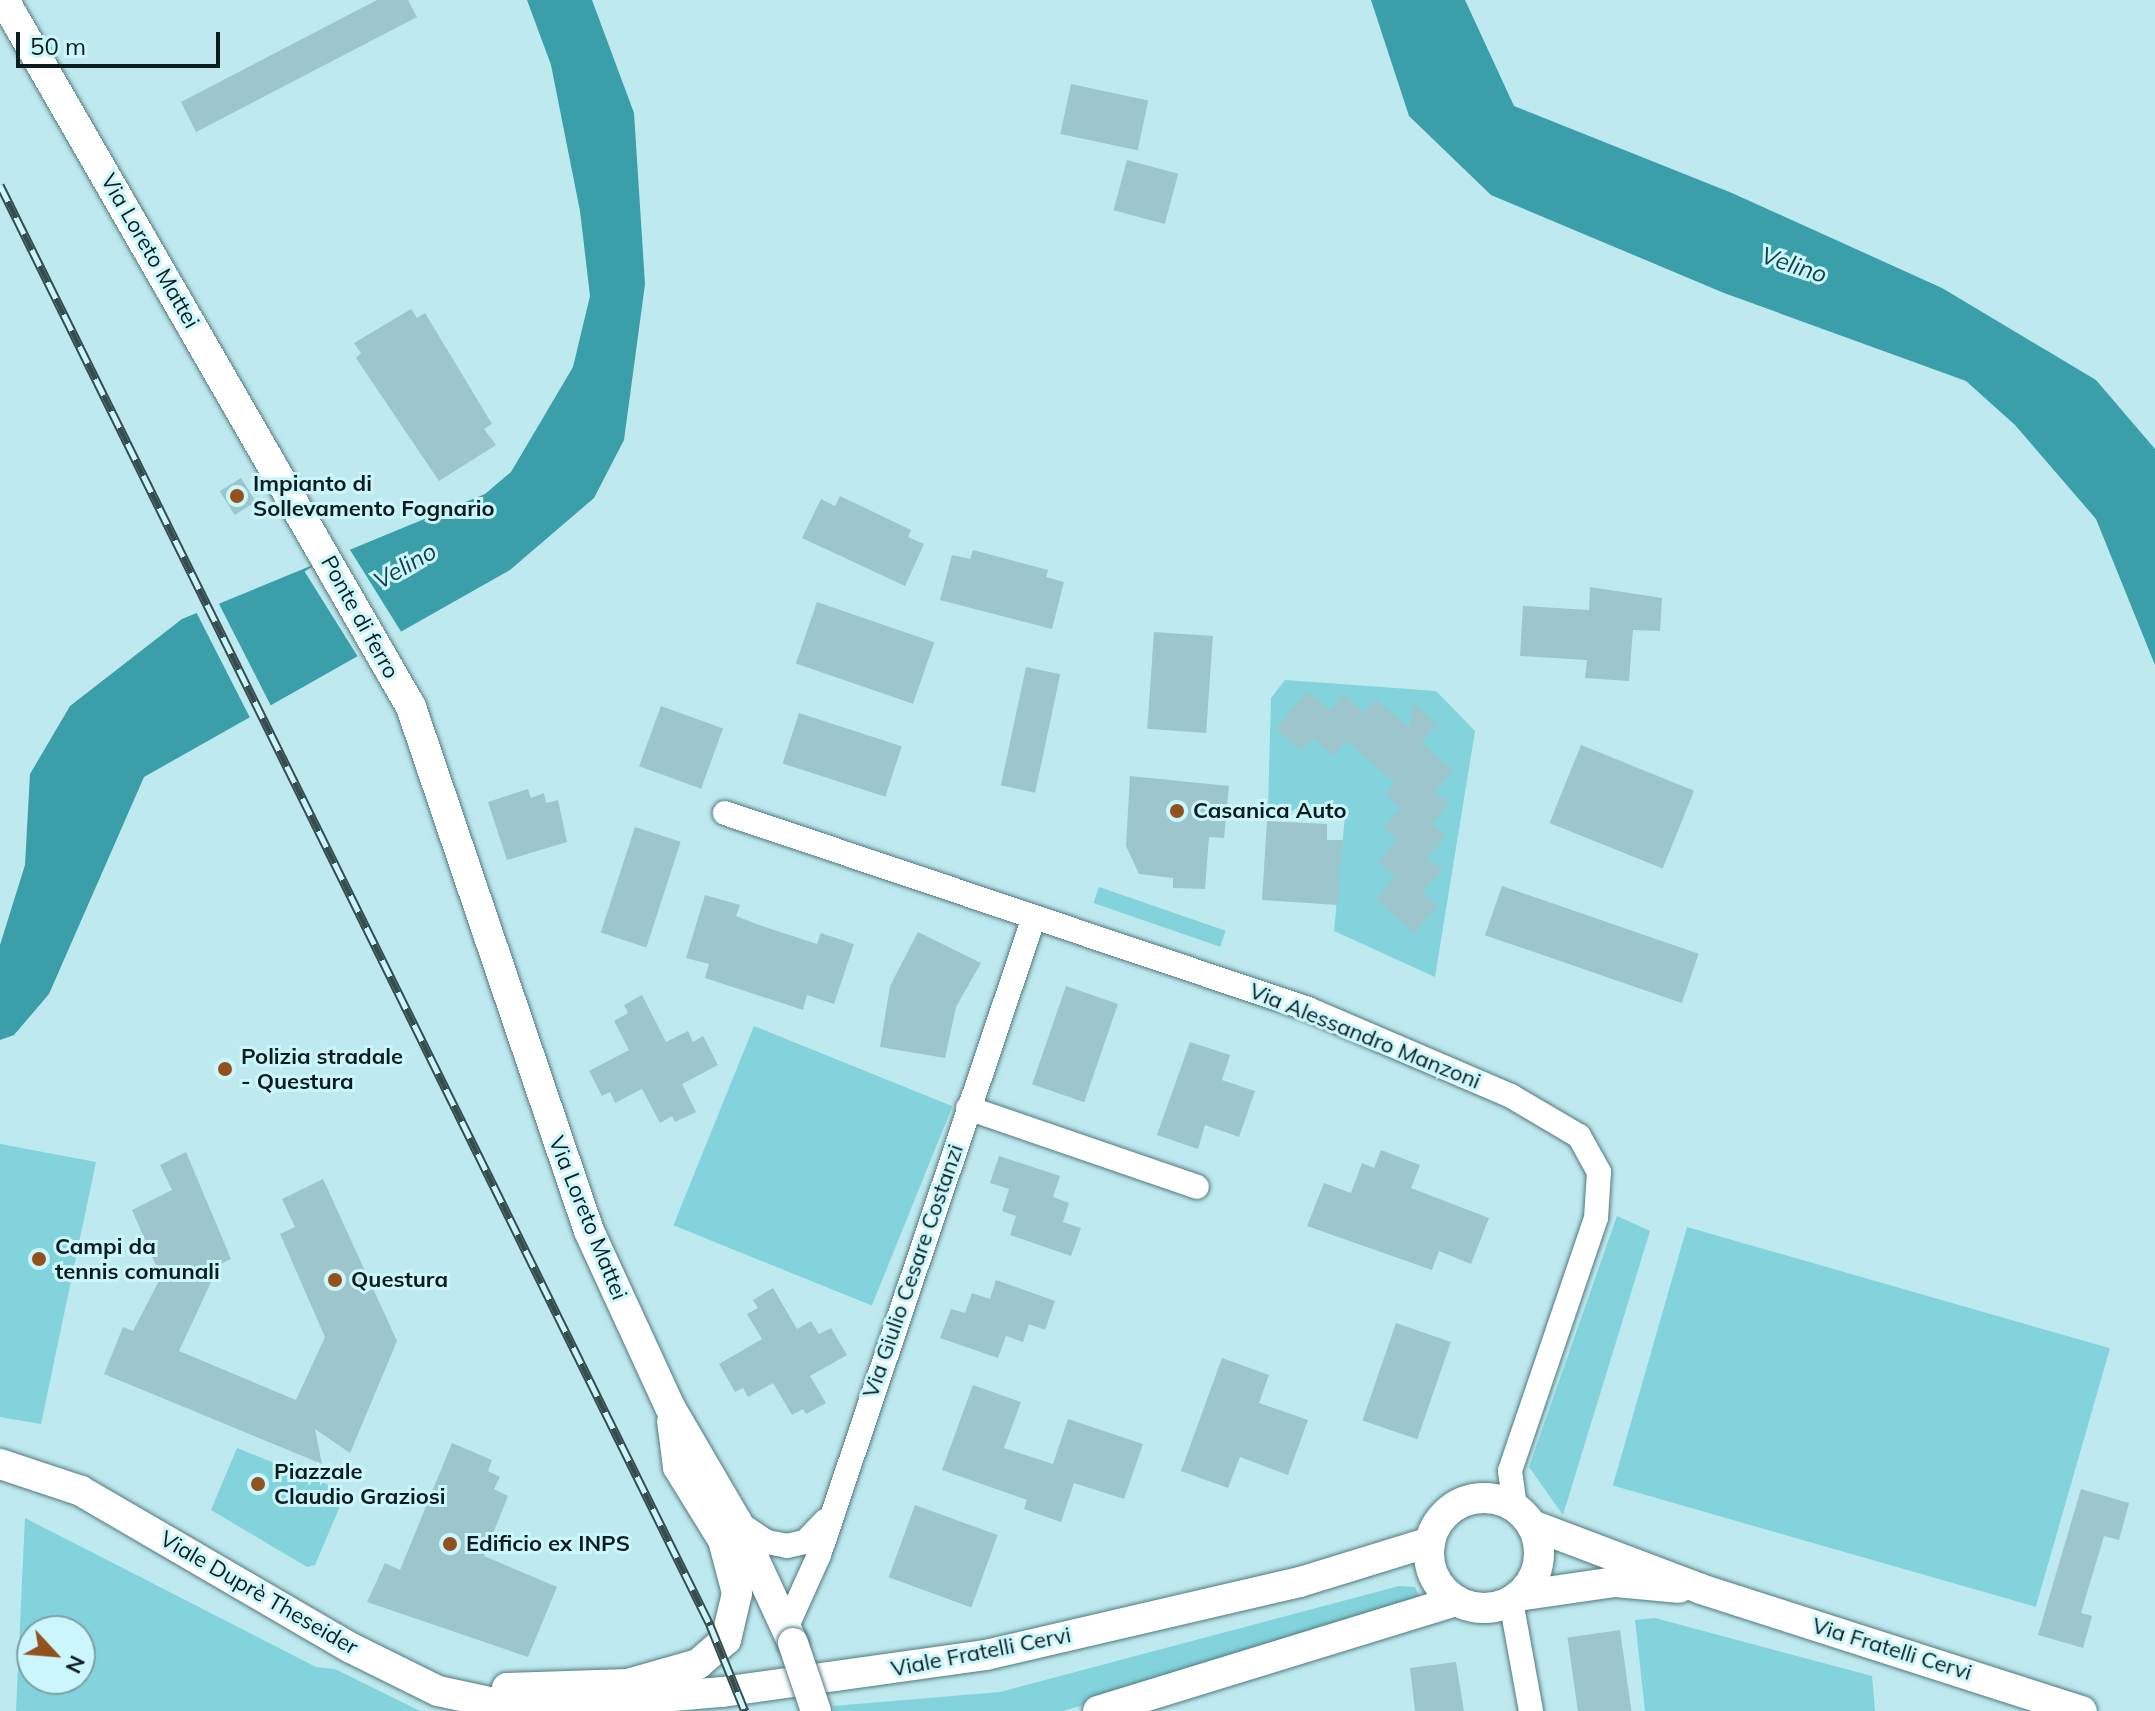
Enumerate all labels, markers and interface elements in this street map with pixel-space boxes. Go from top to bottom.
scale bar [20,16,224,66]
text: 50 m [30,31,86,61]
street label: Via Loreto Mattei [95,169,205,333]
water label: Velino [1757,241,1831,289]
place label: Impianto di Sollevamento Fognario [253,470,495,522]
marker: Impianto di Sollevamento Fognario [228,487,246,505]
water label: Velino [369,537,441,595]
street label: Ponte di ferro [315,551,405,683]
place label: Casanica Auto [1193,798,1347,824]
marker: Casanica Auto [1168,802,1186,820]
street label: Via Alessandro Manzoni [1246,977,1484,1095]
place label: Polizia stradale - Questura [241,1043,403,1094]
marker: Polizia stradale - Questura [216,1060,234,1078]
street label: Via Loreto Mattei [543,1132,633,1304]
street label: Via Giulio Cesare Costanzi [857,1141,969,1401]
place label: Campi da tennis comunali [55,1233,220,1284]
marker: Campi da tennis comunali [30,1250,48,1268]
place label: Questura [351,1267,448,1293]
marker: Questura [326,1271,344,1289]
place label: Piazzale Claudio Graziosi [274,1458,446,1510]
marker: Piazzale Claudio Graziosi [249,1475,267,1493]
street label: Viale Duprè Theseider [155,1526,363,1660]
place label: Edificio ex INPS [466,1531,630,1557]
marker: Edificio ex INPS [441,1535,459,1553]
street label: Via Fratelli Cervi [1809,1612,1975,1686]
north arrow [16,1615,96,1695]
street label: Viale Fratelli Cervi [889,1622,1073,1682]
text: N [60,1651,92,1678]

